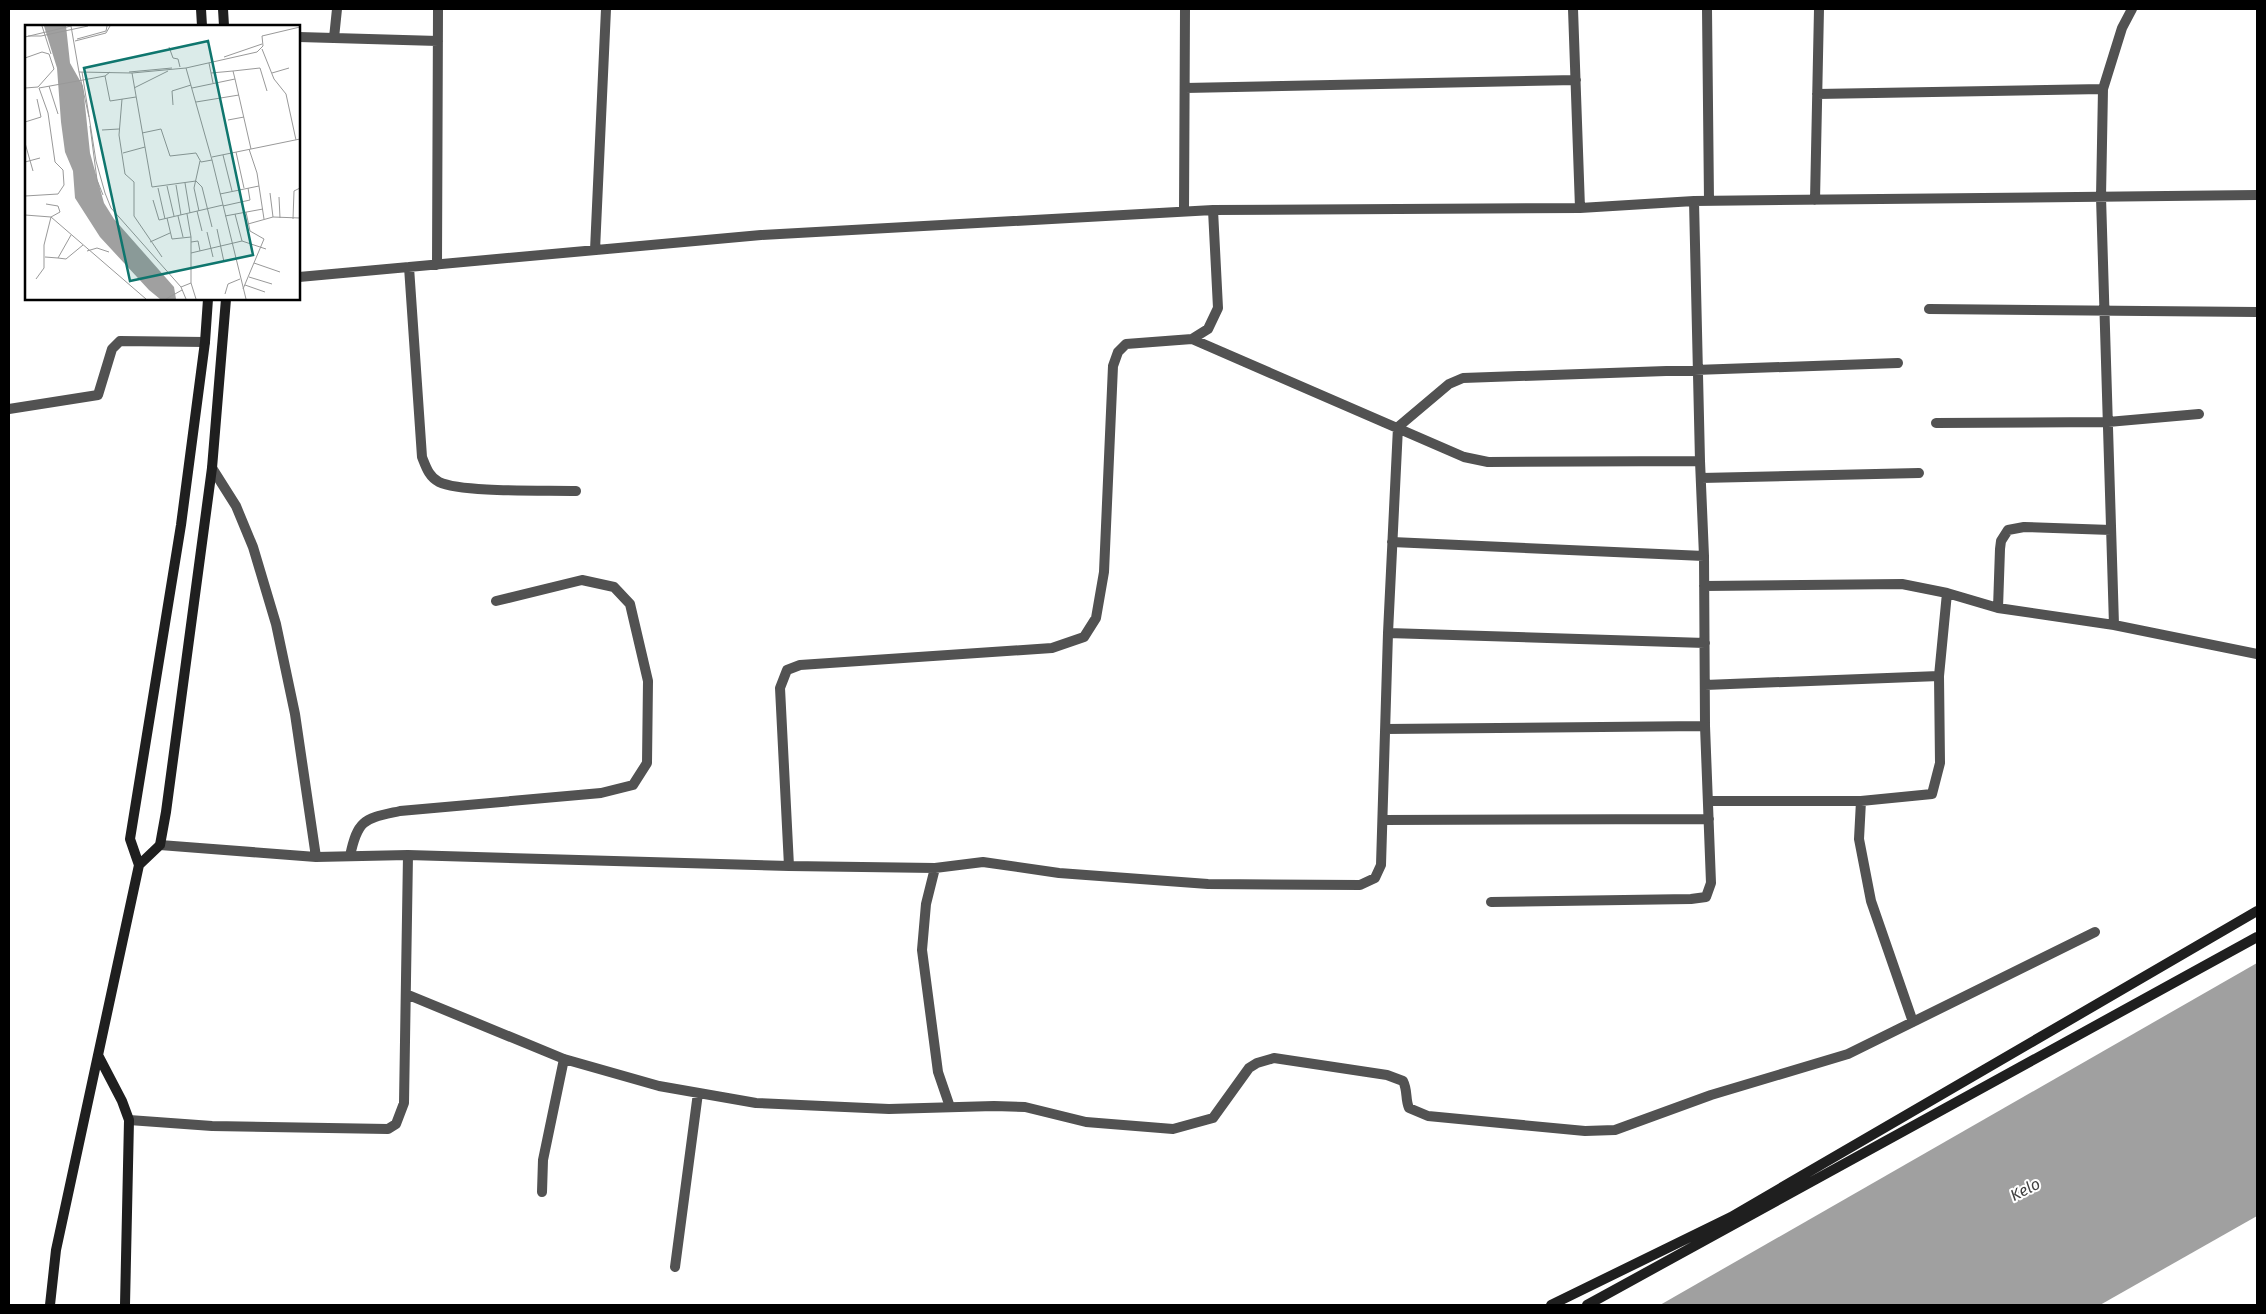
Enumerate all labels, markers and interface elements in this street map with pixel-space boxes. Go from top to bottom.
inset map [25,25,300,300]
water label: Kelo [2007,1174,2043,1205]

